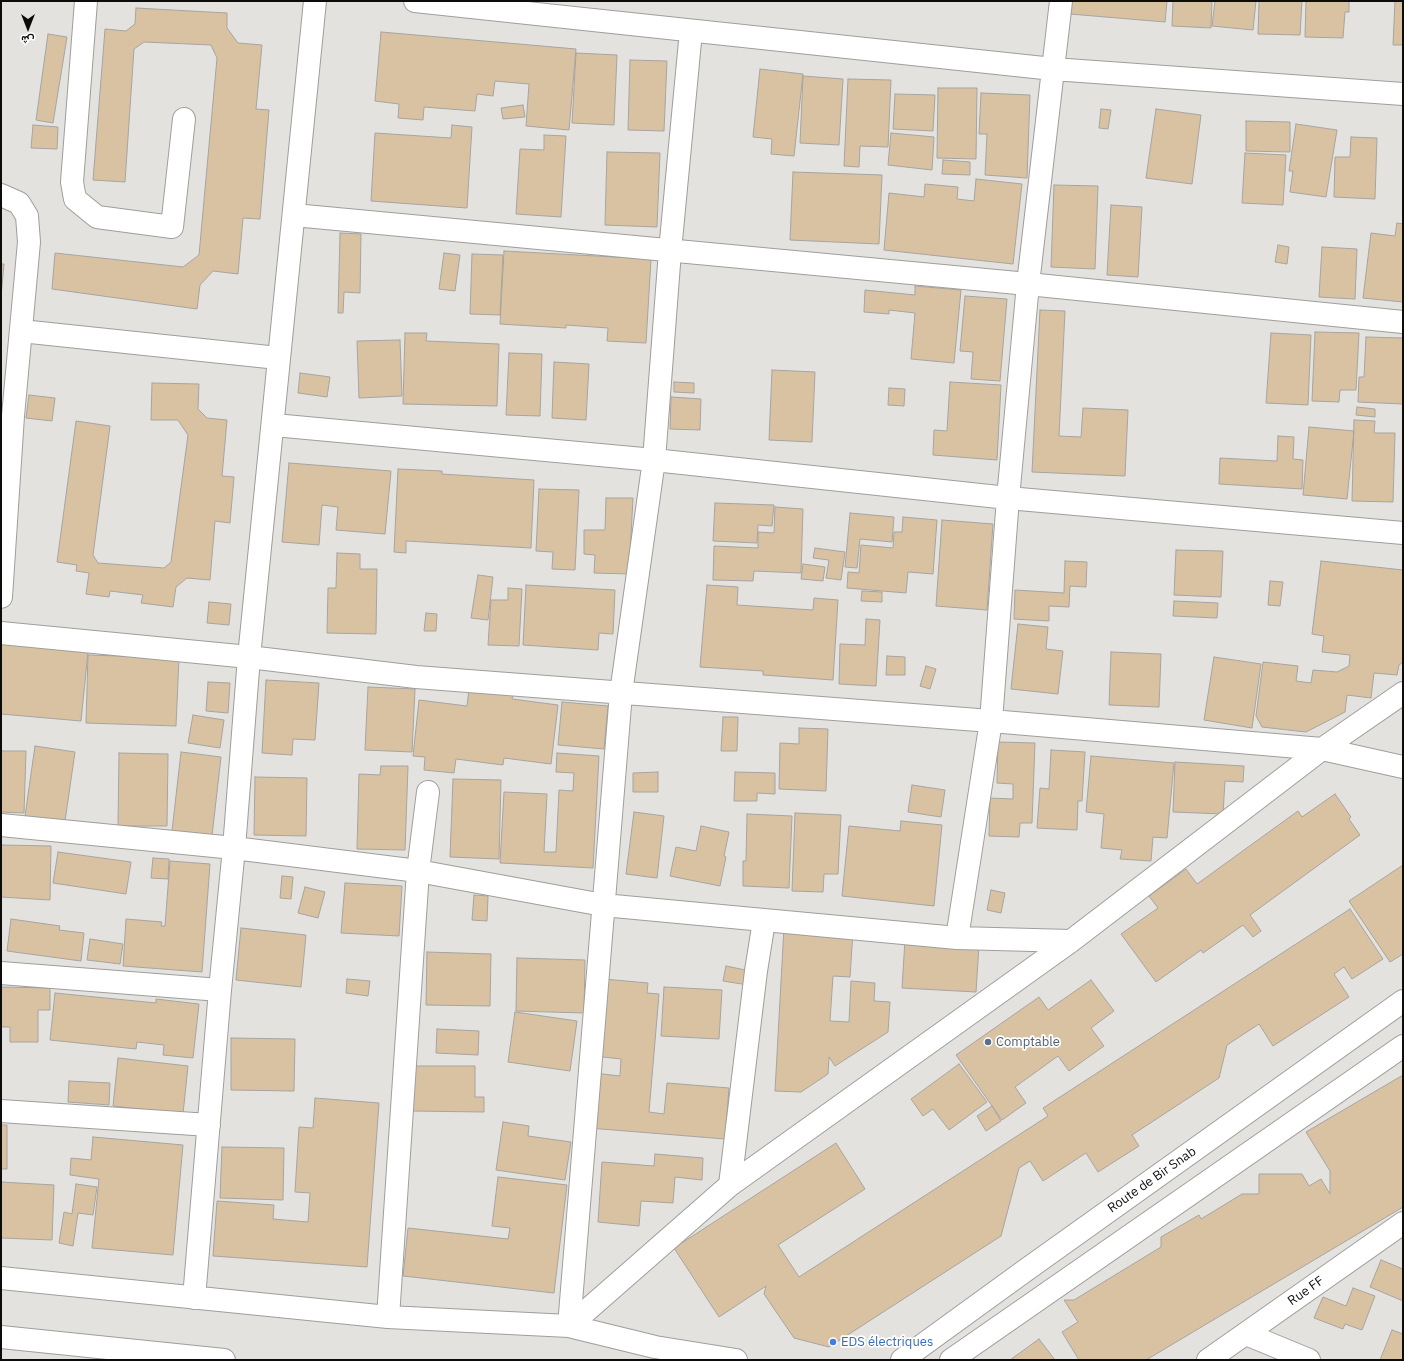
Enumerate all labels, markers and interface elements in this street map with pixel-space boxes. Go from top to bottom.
north arrow [8,8,48,48]
text: ش [21,33,35,47]
place label: Comptable [996,1034,1060,1050]
marker: Comptable [983,1037,993,1047]
street label: Route de Bir Snab [1105,1144,1199,1216]
street label: Rue FF [1285,1273,1327,1309]
place label: EDS électriques [841,1334,933,1350]
marker: EDS électriques [828,1337,838,1347]

